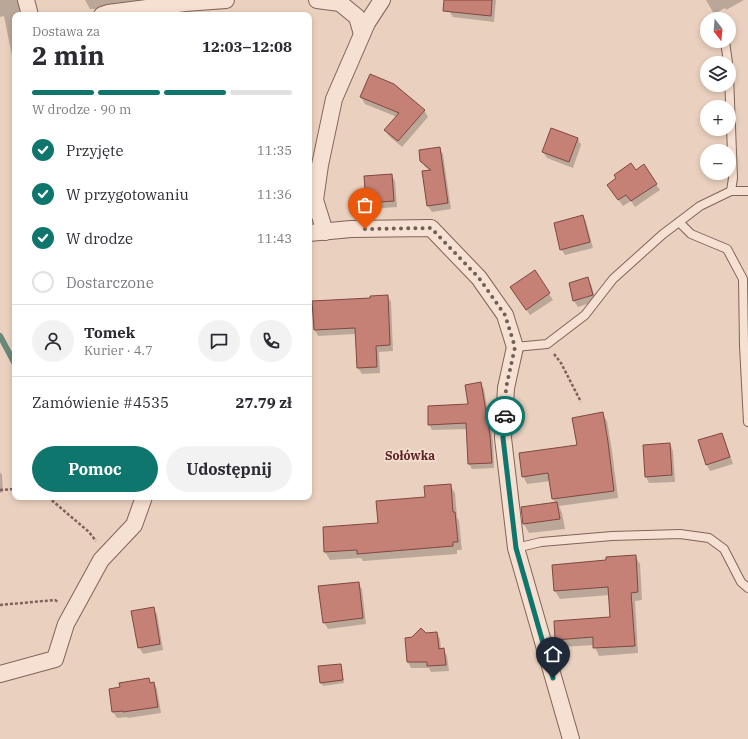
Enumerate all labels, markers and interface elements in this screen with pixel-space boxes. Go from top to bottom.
north arrow [700,12,736,48]
map controls [700,12,736,180]
text: Dostawa za [32,23,100,40]
text: 12:03–12:08 [202,37,292,56]
text: 2 min [32,38,105,72]
button: layers [700,56,736,92]
button: + [700,100,736,136]
text: W drodze · 90 m [32,101,131,118]
icon: check [32,139,54,161]
text: Przyjęte [66,141,123,160]
text: 11:35 [257,142,292,159]
button: − [700,144,736,180]
icon: check [32,183,54,205]
text: W przygotowaniu [66,185,189,204]
text: 11:36 [257,186,292,203]
pin [348,188,382,229]
icon: bag [354,194,376,216]
icon: check [32,227,54,249]
text: W drodze [66,229,133,248]
text: 11:43 [257,230,292,247]
text: Dostarczone [66,273,154,292]
button: person [32,320,74,362]
button: chat [198,320,240,362]
button: phone [250,320,292,362]
text: Tomek [84,323,135,342]
text: Kurier · 4.7 [84,342,153,359]
text: Zamówienie #4535 [32,393,169,412]
text: 27.79 zł [236,393,292,412]
courier [485,396,525,436]
icon: car [494,405,516,427]
button: Pomoc [32,446,158,492]
button: Udostępnij [166,446,292,492]
district label: Sołówka [385,448,435,463]
pin [536,637,570,678]
icon: home [542,643,564,665]

